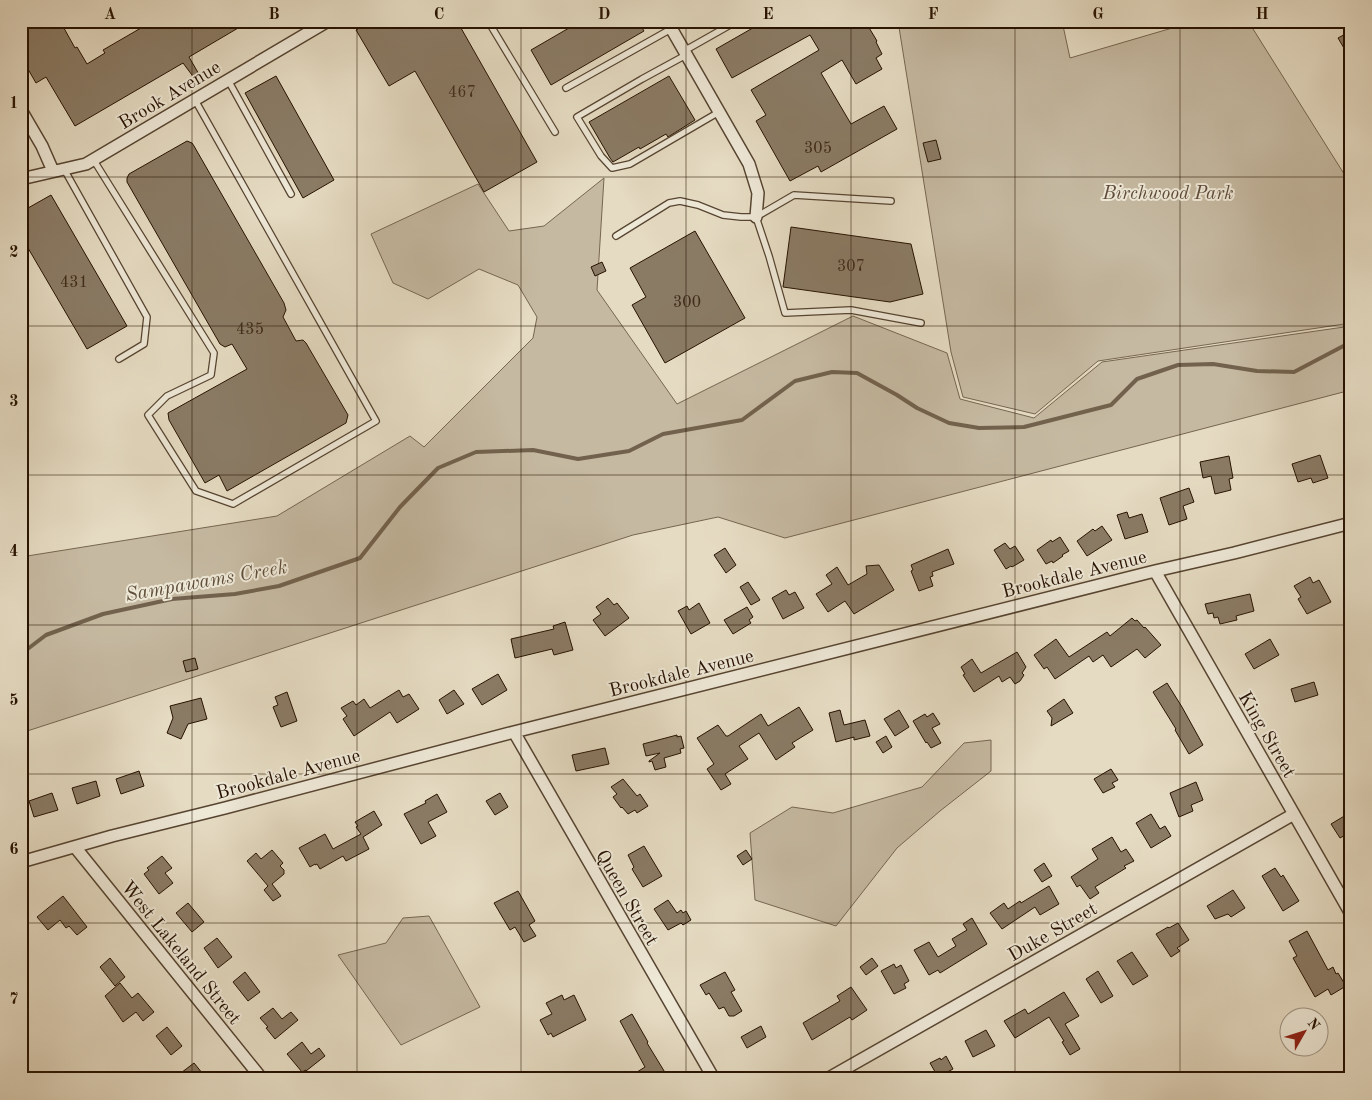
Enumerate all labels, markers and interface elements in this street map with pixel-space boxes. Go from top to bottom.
text: A [104,7,116,23]
text: B [268,7,280,23]
text: C [434,7,444,23]
text: D [598,7,610,23]
text: E [762,7,774,23]
text: F [928,7,939,23]
text: G [1092,7,1104,23]
text: H [1255,7,1269,23]
street label: Brook Avenue [116,58,225,134]
house number: 467 [448,85,476,101]
text: 1 [9,96,19,112]
house number: 305 [804,141,832,157]
park label: Birchwood Park [1101,185,1234,204]
text: 2 [9,245,19,261]
house number: 307 [837,259,865,275]
house number: 431 [60,275,88,291]
house number: 300 [673,295,701,311]
house number: 435 [236,322,264,338]
text: 3 [9,394,19,410]
text: 4 [9,544,19,560]
street label: Brookdale Avenue [1000,548,1149,603]
water label: Sampawams Creek [124,558,289,606]
street label: Brookdale Avenue [607,647,756,702]
street label: King Street [1234,689,1298,781]
text: 5 [9,693,19,709]
street label: Brookdale Avenue [214,747,363,804]
text: 6 [9,842,19,858]
street label: Queen Street [591,847,661,949]
street label: West Lakeland Street [116,878,244,1029]
street label: Duke Street [1006,900,1101,966]
text: 7 [9,992,19,1008]
north arrow [1280,1008,1330,1058]
text: N [1305,1016,1322,1033]

